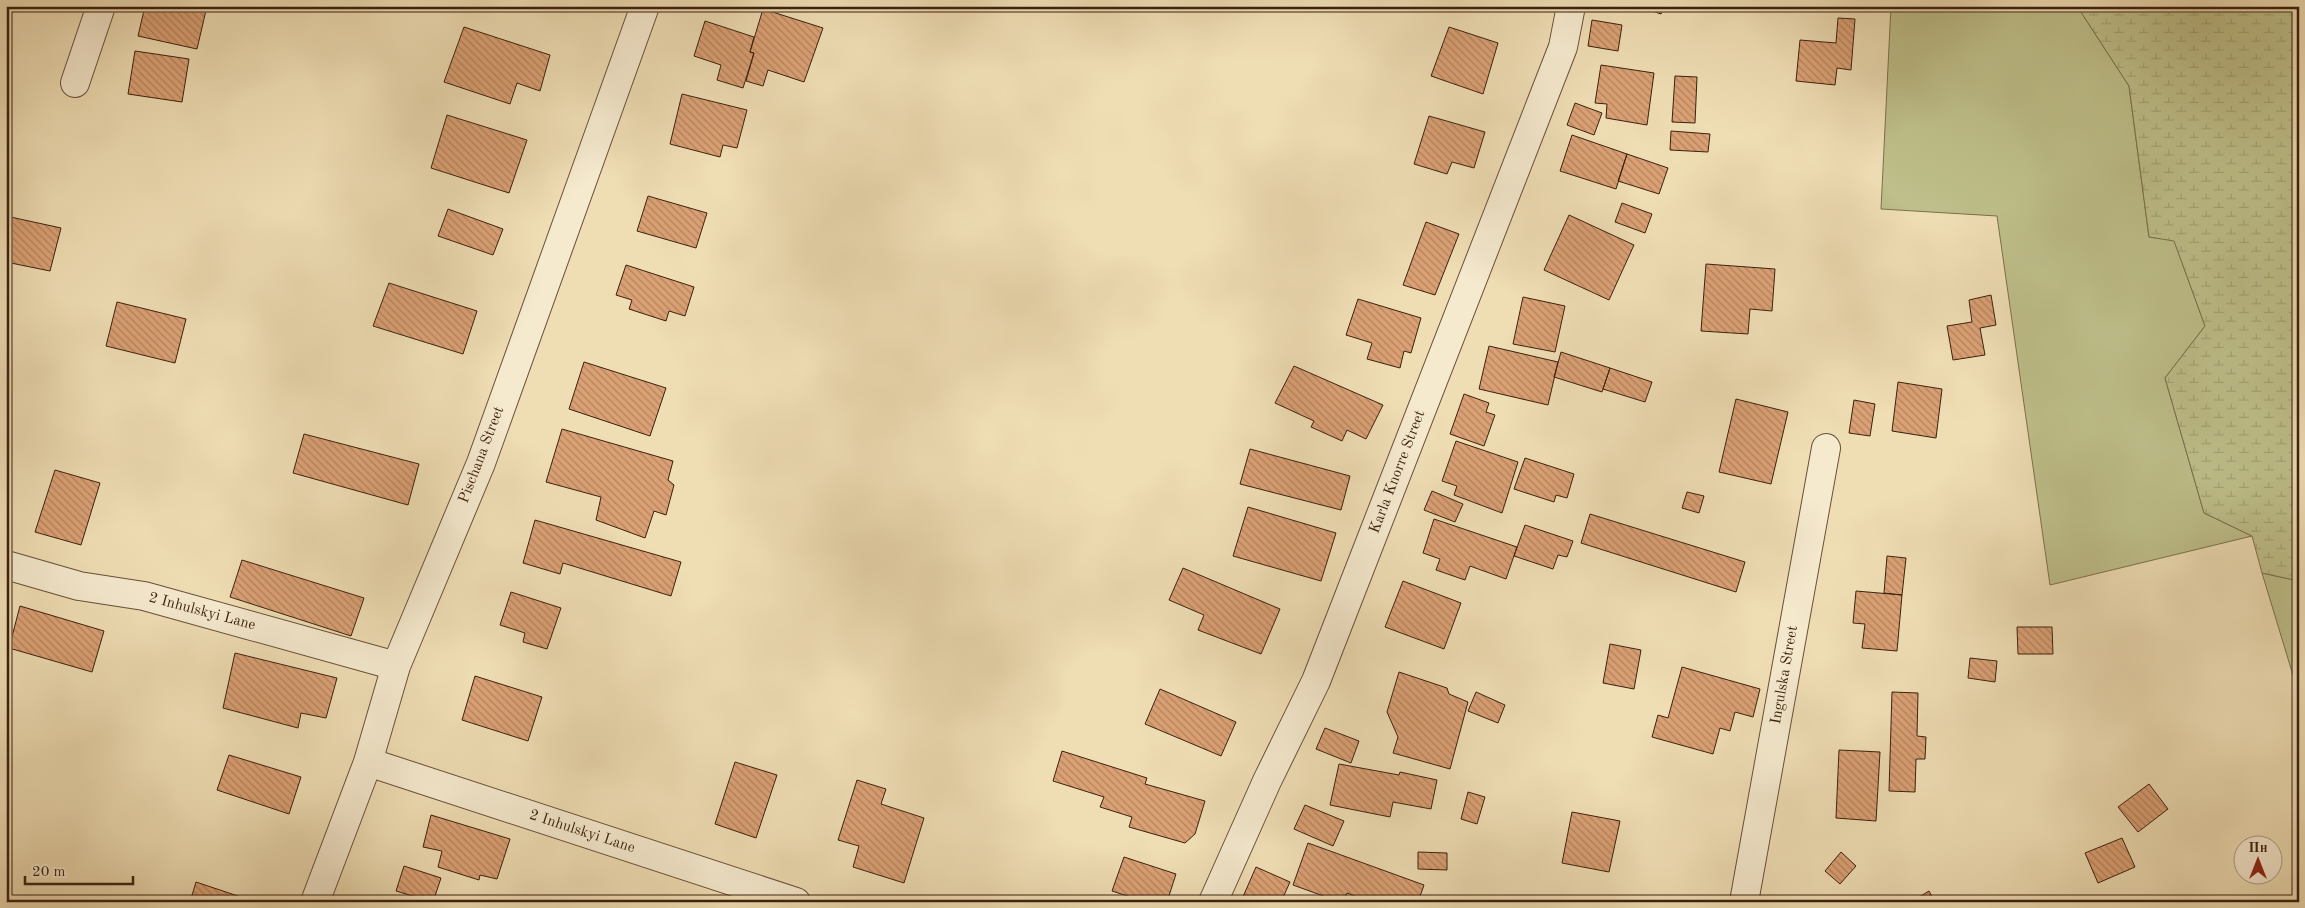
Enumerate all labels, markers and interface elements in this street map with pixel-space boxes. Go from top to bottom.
street label: Pischana Street [457,405,507,505]
street label: Karla Knorre Street [1368,408,1428,536]
street label: 2 Inhulskyi Lane [147,591,257,634]
street label: Ingulska Street [1769,625,1801,725]
street label: 2 Inhulskyi Lane [527,808,637,856]
north arrow [2232,836,2282,886]
text: Пн [2248,841,2268,855]
scale bar [25,853,132,885]
text: 20 m [32,865,66,880]

